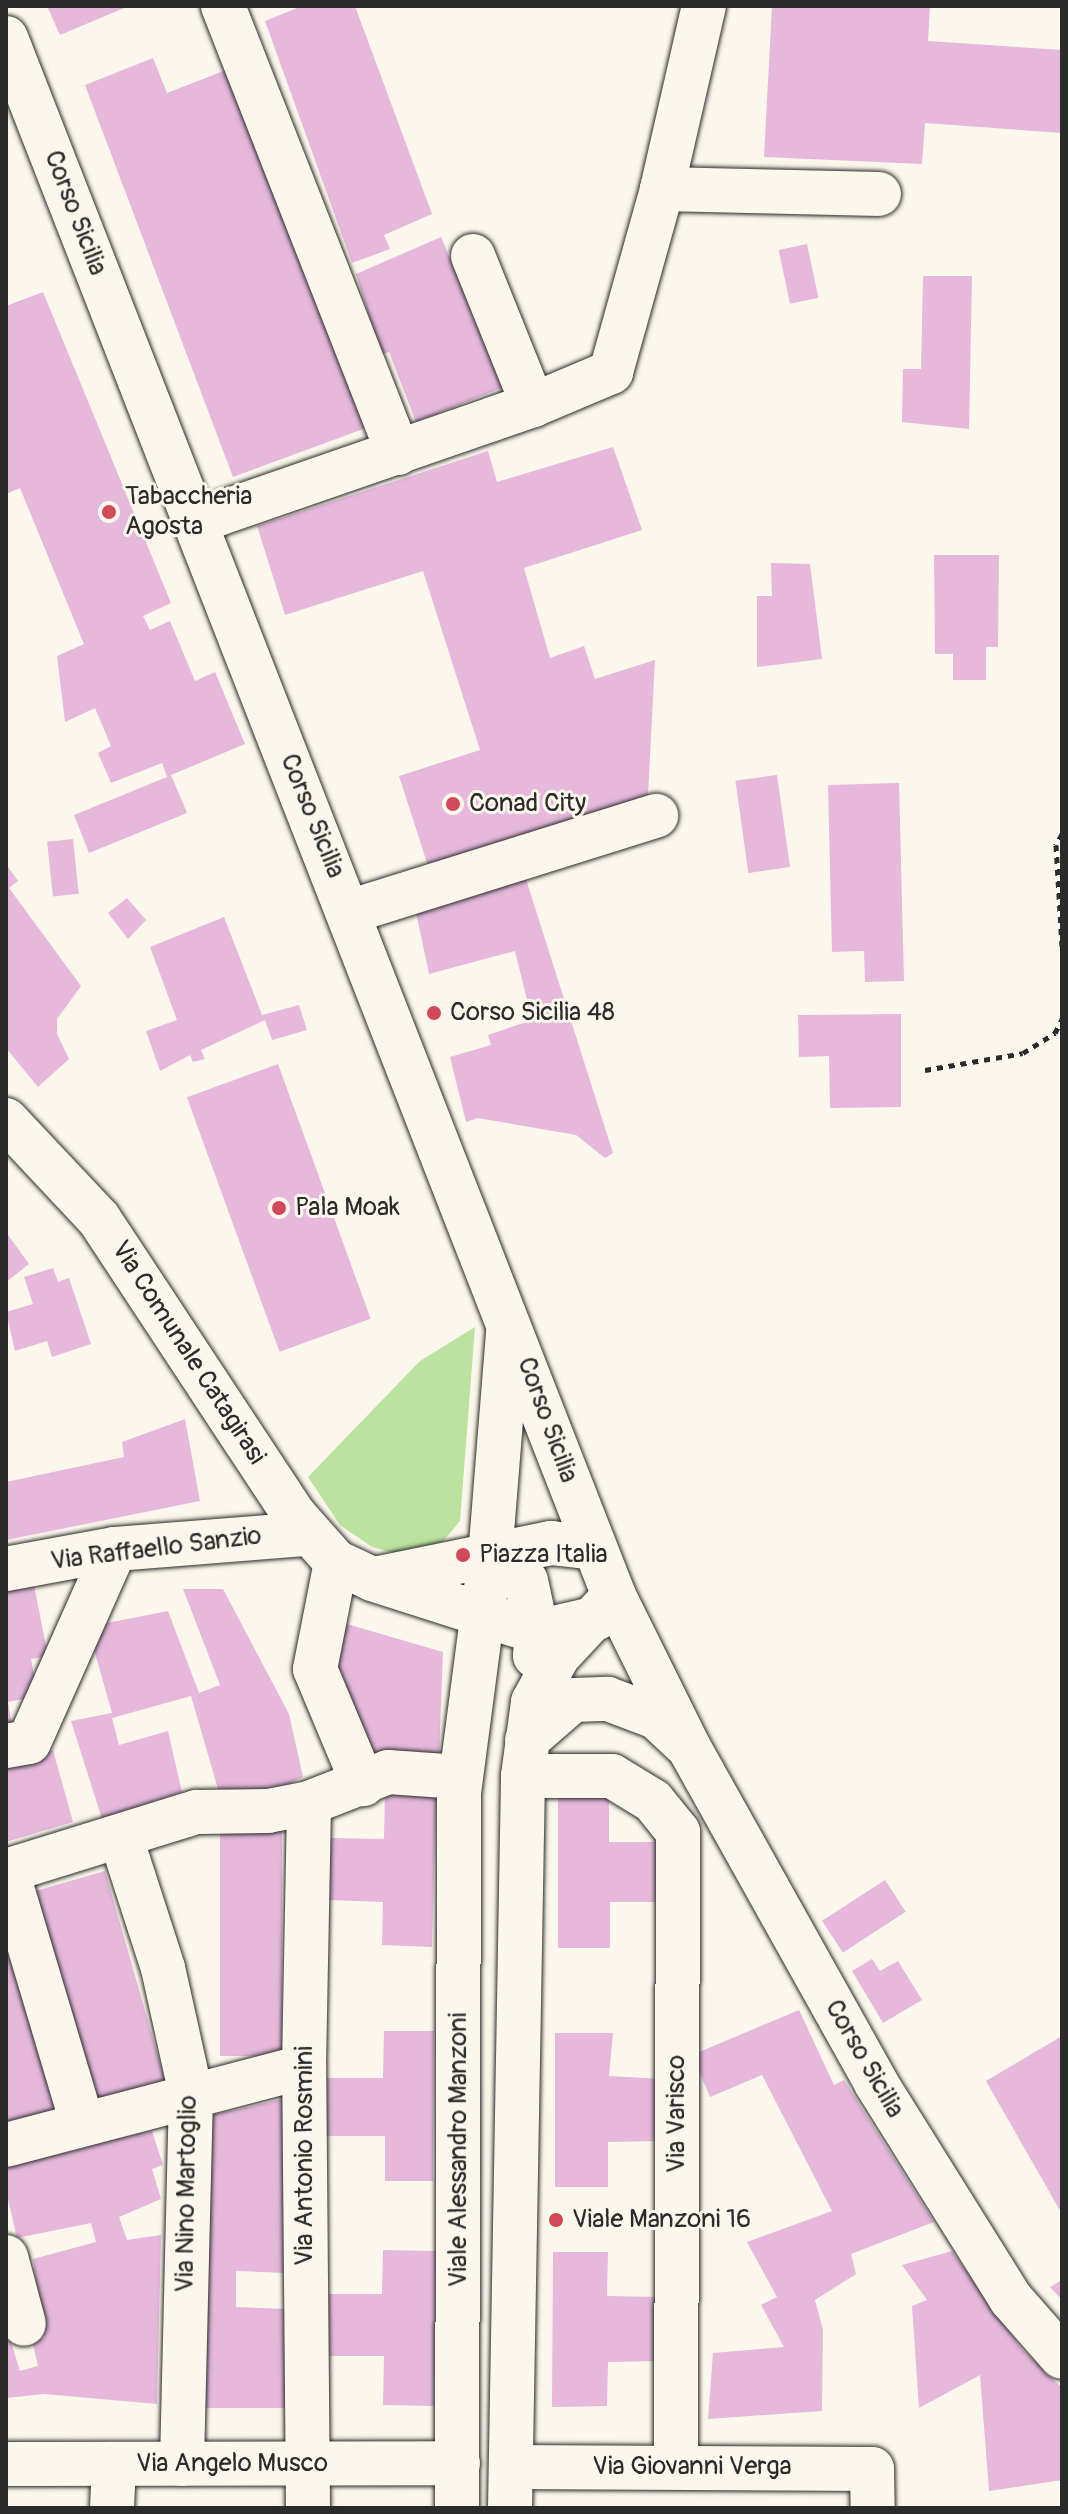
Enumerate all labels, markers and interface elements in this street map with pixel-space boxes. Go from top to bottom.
street label: Corso Sicilia [37,146,113,280]
place label: Tabaccheria Agosta [125,481,252,542]
marker: Tabaccheria Agosta [100,503,118,521]
street label: Corso Sicilia [273,749,351,883]
place label: Conad City [469,788,586,820]
marker: Conad City [444,795,462,813]
place label: Corso Sicilia 48 [450,997,615,1029]
marker: Corso Sicilia 48 [425,1004,443,1022]
place label: Pala Moak [295,1192,400,1224]
marker: Pala Moak [270,1199,288,1217]
street label: Via Comunale Catagirasi [104,1235,272,1471]
street label: Corso Sicilia [510,1353,584,1487]
street label: Via Raffaello Sanzio [49,1521,263,1577]
place label: Piazza Italia [479,1539,608,1571]
marker: Piazza Italia [454,1546,472,1564]
street label: Corso Sicilia [818,1994,910,2124]
street label: Viale Alessandro Manzoni [443,2013,475,2287]
street label: Via Antonio Rosmini [289,2046,321,2266]
street label: Via Varisco [661,2055,693,2173]
street label: Via Nino Martoglio [170,2095,204,2293]
place label: Viale Manzoni 16 [572,2204,751,2236]
marker: Viale Manzoni 16 [547,2211,565,2229]
street label: Via Angelo Musco [136,2448,328,2480]
street label: Via Giovanni Verga [592,2451,792,2483]

